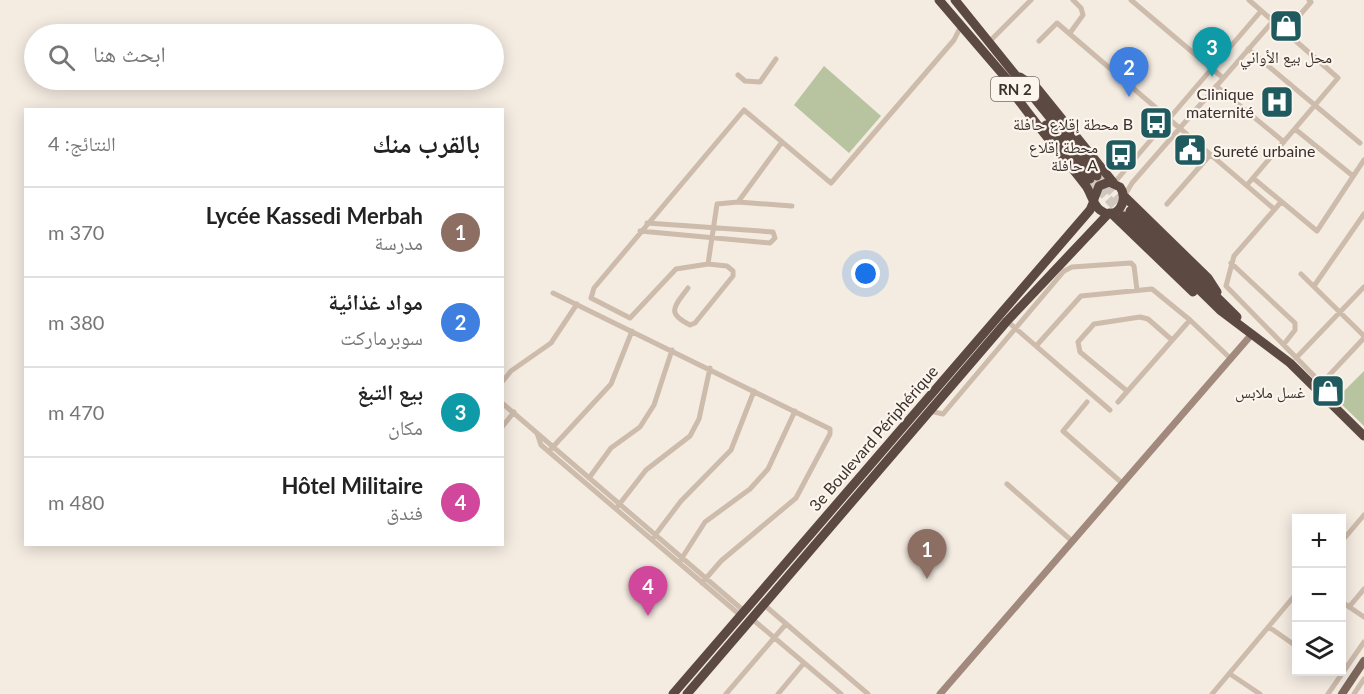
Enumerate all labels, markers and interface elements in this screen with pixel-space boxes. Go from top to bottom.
shop icon: محل بيع الأواني [1268,8,1304,44]
search box [24,24,504,90]
pin: 3 [1192,28,1232,77]
text: ابحث هنا [93,40,166,67]
icon: search [45,41,78,74]
place label: محل بيع الأواني [1240,47,1332,70]
pin: 2 [1110,48,1148,97]
road number: RN 2 [991,77,1039,101]
place label: Clinique maternité [1186,84,1254,121]
hospital icon: Clinique maternité [1259,84,1295,120]
bus stop icon: محطة إقلاع حافلة B [1138,105,1174,141]
place label: محطة إقلاع حافلة B [1013,114,1133,135]
text: بالقرب منك [372,127,480,159]
text: النتائج: 4 [48,131,116,155]
public building icon: Sureté urbaine [1172,132,1208,168]
place label: محطة إقلاع حافلة A [1029,137,1098,174]
bus stop icon: محطة إقلاع حافلة A [1103,137,1139,173]
place label: Sureté urbaine [1213,141,1315,160]
text: Lycée Kassedi Merbah [206,202,423,229]
text: 370 m [48,220,104,244]
text: 1 [455,220,466,244]
text: مدرسة [374,230,423,254]
your location [851,259,880,288]
text: مواد غذائية [328,288,423,315]
text: 380 m [48,310,104,334]
text: 2 [455,310,466,334]
text: سوبرماركت [340,325,423,349]
street label: 3e Boulevard Périphérique [805,361,941,515]
shop icon: غسل ملابس [1310,373,1346,409]
text: بيع التبغ [357,378,423,405]
place label: غسل ملابس [1235,382,1305,403]
text: 470 m [48,400,104,424]
text: 3 [455,400,466,424]
text: مكان [388,415,423,439]
text: Hôtel Militaire [281,472,423,499]
text: 480 m [48,490,104,514]
text: 4 [455,490,466,514]
text: فندق [386,500,423,524]
map controls [1292,514,1346,676]
button: + [1292,514,1346,568]
pin: 1 [908,530,946,579]
pin: 4 [628,566,668,616]
button: − [1292,568,1346,622]
button: layers [1292,622,1346,676]

